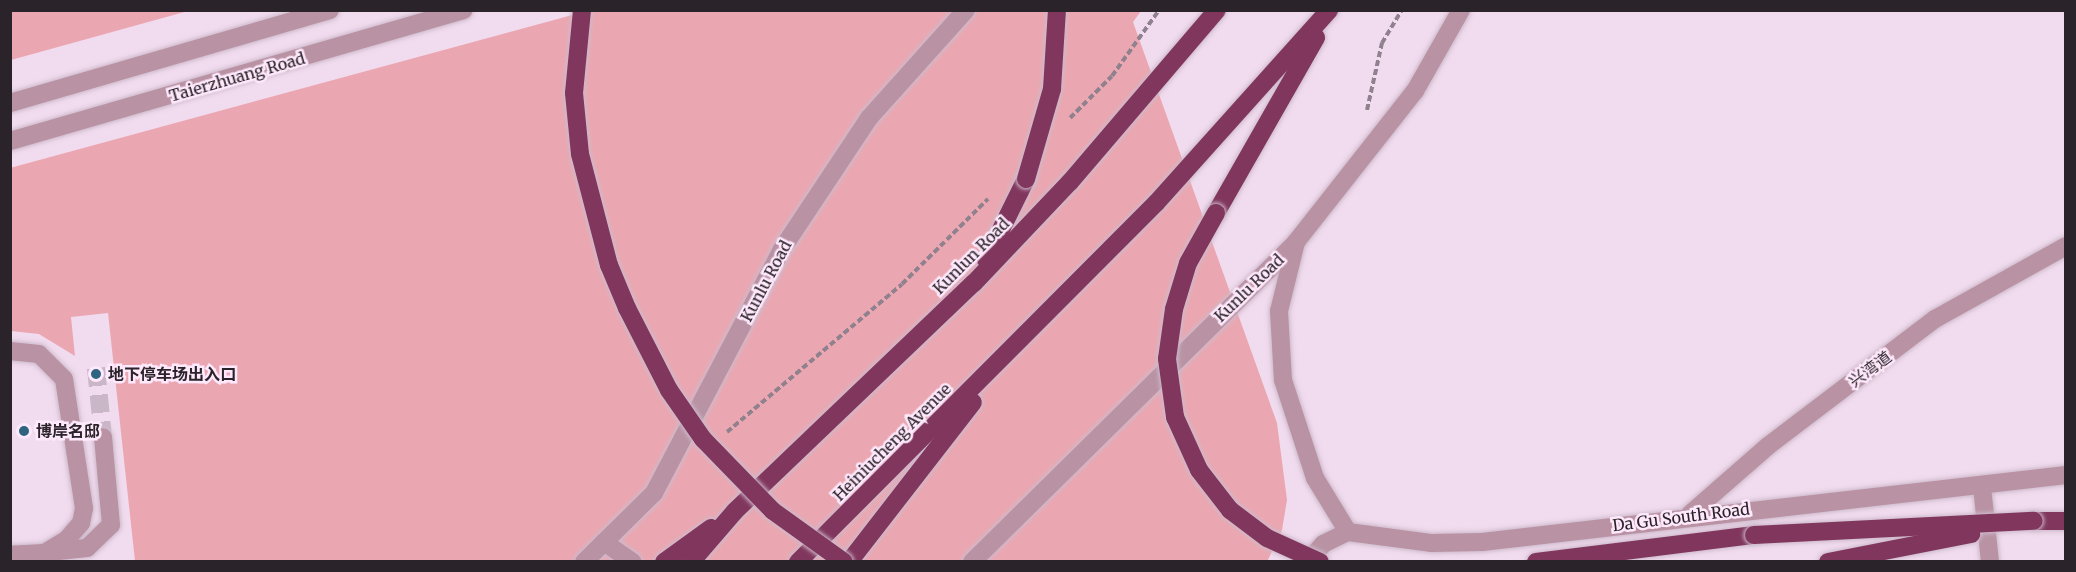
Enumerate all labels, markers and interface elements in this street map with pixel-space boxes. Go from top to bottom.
street label: Taierzhuang Road [167,48,307,106]
street label: Kunlun Road [929,214,1013,298]
street label: Kunlu Road [737,237,795,325]
street label: Kunlu Road [1210,250,1288,326]
street label: 兴湾道 [1845,347,1895,391]
place label: 地下停车场出入口 [108,364,236,384]
marker: 地下停车场出入口 [89,367,103,381]
street label: Heiniucheng Avenue [829,379,955,505]
place label: 博岸名邸 [36,421,100,441]
marker: 博岸名邸 [17,424,31,438]
street label: Da Gu South Road [1611,499,1751,535]

